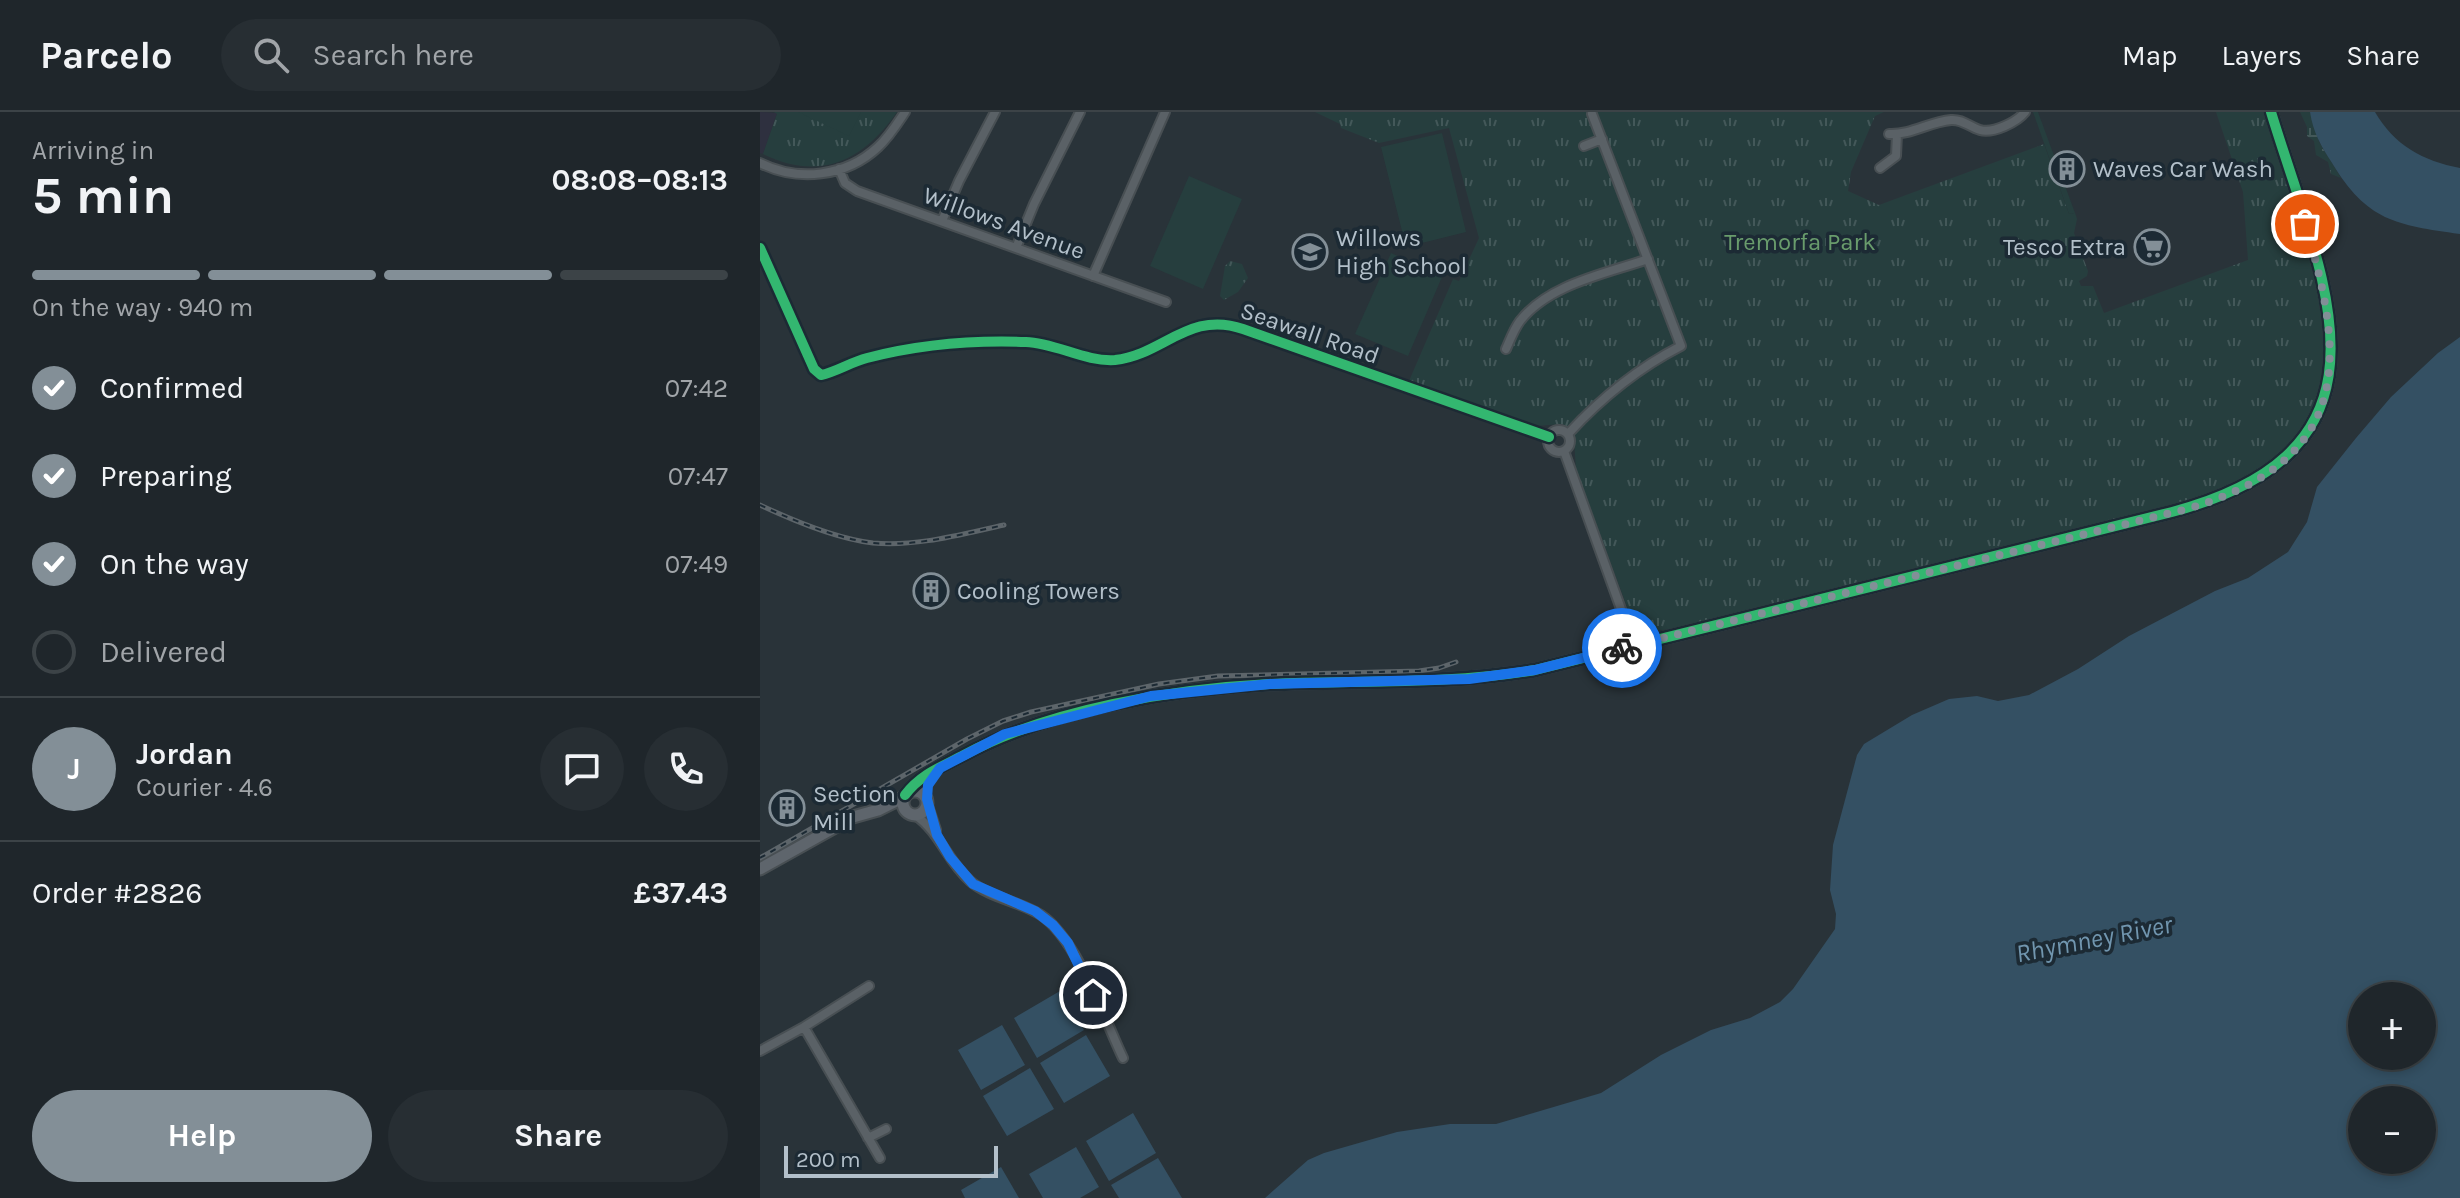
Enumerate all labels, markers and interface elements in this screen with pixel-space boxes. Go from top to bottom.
search box [221,19,781,91]
text: Parcelo [40,33,173,78]
icon: search [249,33,293,77]
text: Search here [313,37,474,73]
text: Map [2122,39,2177,72]
text: Layers [2221,39,2302,72]
text: Share [2346,39,2420,72]
text: Arriving in [32,135,154,166]
building icon: Waves Car Wash [2048,150,2086,188]
place label: Waves Car Wash [2093,155,2273,183]
text: 08:08–08:13 [552,162,728,198]
text: 5 min [32,165,174,226]
street label: Willows Avenue [919,181,1089,265]
pin [2271,190,2339,258]
icon: bag [2283,202,2327,246]
place label: Willows High School [1336,224,1467,280]
park label: Tremorfa Park [1724,228,1876,256]
supermarket icon: Tesco Extra [2133,228,2171,266]
school or university icon: Willows High School [1291,233,1329,271]
place label: Tesco Extra [2003,233,2126,261]
text: On the way · 940 m [32,292,253,323]
street label: Seawall Road [1237,296,1383,370]
icon: check [32,366,76,410]
text: Confirmed [100,370,244,406]
text: 07:42 [665,373,728,404]
icon: check [32,454,76,498]
text: Preparing [100,458,232,494]
text: 07:47 [668,461,728,492]
icon: check [32,542,76,586]
text: On the way [100,546,249,582]
text: 07:49 [665,549,728,580]
building icon: Cooling Towers [912,572,950,610]
place label: Cooling Towers [957,577,1120,605]
courier [1582,608,1662,688]
icon: bike [1600,626,1644,670]
text: Delivered [100,634,227,670]
button: chat [540,727,624,811]
button: phone [644,727,728,811]
text: Jordan [136,736,233,772]
text: J [67,751,81,787]
text: Courier · 4.6 [136,772,273,803]
place label: Section Mill [813,780,896,836]
building icon: Section Mill [768,789,806,827]
text: Order #2826 [32,875,203,911]
text: £37.43 [633,875,728,911]
water label: Rhymney River [2013,908,2176,969]
pin [1059,961,1127,1029]
icon: home [1071,973,1115,1017]
map controls [2348,982,2436,1174]
button: + [2348,982,2436,1070]
button: − [2348,1086,2436,1174]
button: Help [32,1090,372,1182]
button: Share [388,1090,728,1182]
scale bar [784,1142,998,1178]
text: 200 m [796,1147,861,1173]

